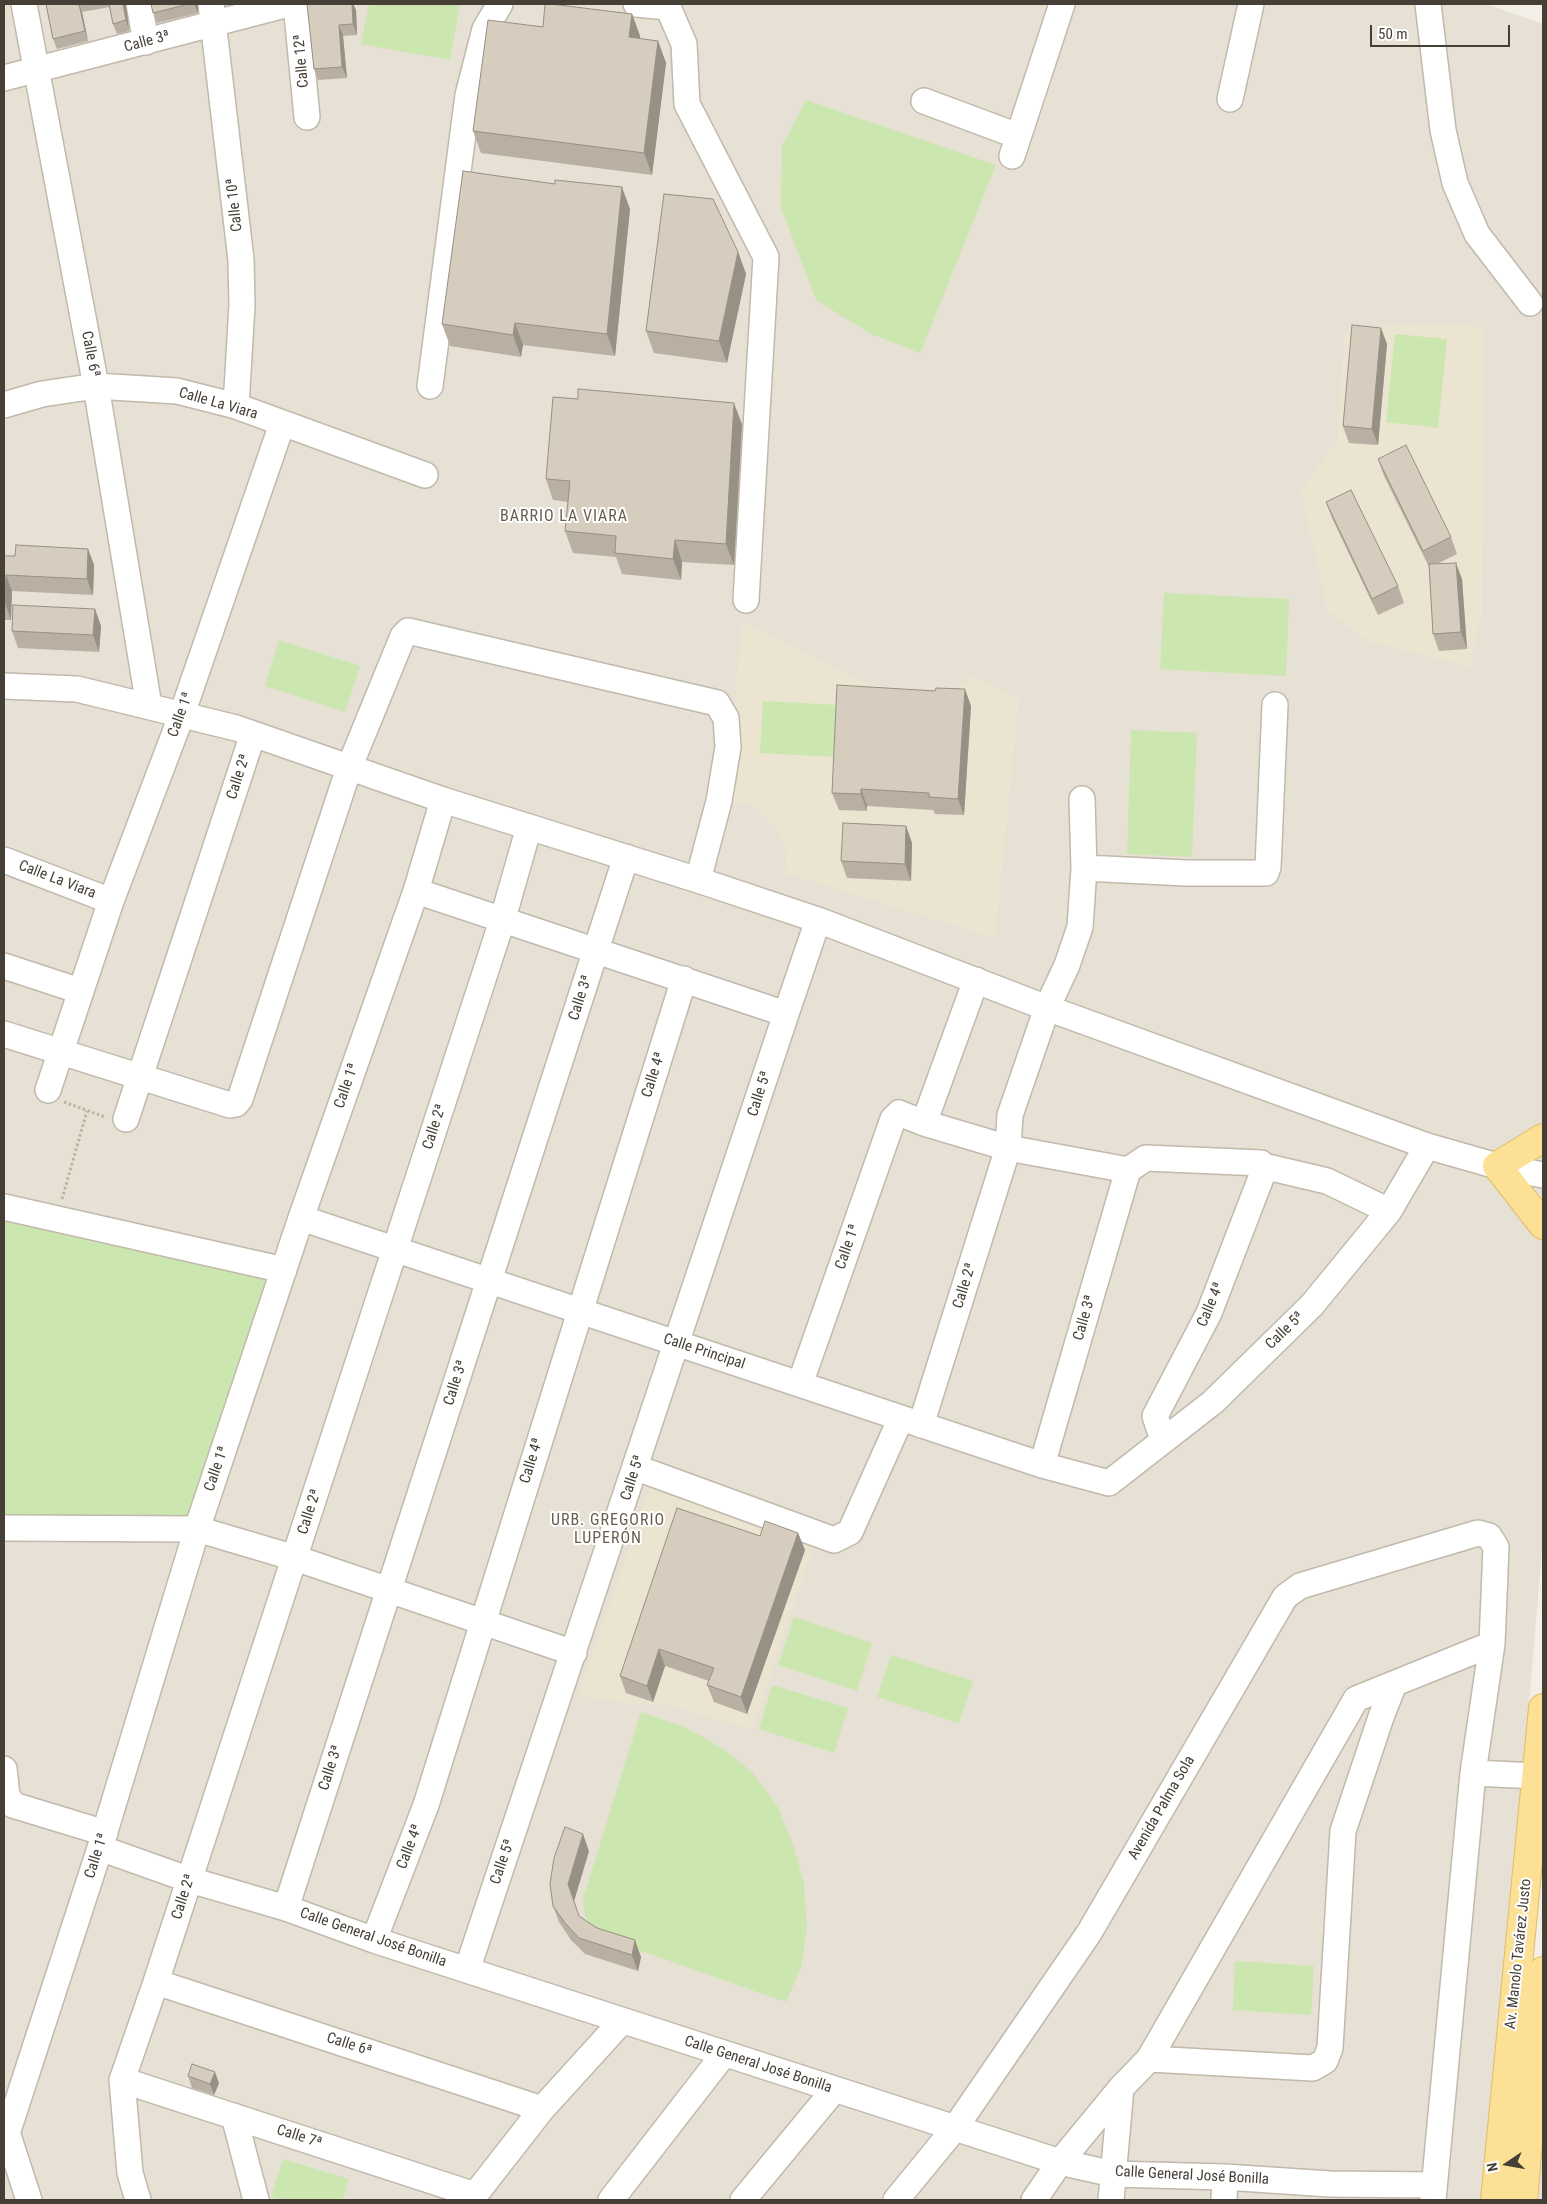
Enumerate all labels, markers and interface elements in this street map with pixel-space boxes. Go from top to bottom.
scale bar [1372,15,1512,47]
text: 50 m [1378,25,1408,43]
street label: Calle 3ª [122,27,172,57]
street label: Calle 12ª [291,33,313,89]
street label: Calle 10ª [223,177,247,233]
street label: Calle 6ª [77,330,103,378]
street label: Calle La Viara [176,384,260,424]
district label: BARRIO LA VIARA [498,507,630,527]
street label: Calle 1ª [165,690,197,740]
street label: Calle 2ª [223,752,255,802]
street label: Calle La Viara [16,857,98,903]
street label: Calle 3ª [565,973,597,1023]
street label: Calle 4ª [638,1050,670,1100]
street label: Calle 1ª [331,1061,363,1111]
street label: Calle 5ª [744,1069,776,1119]
street label: Calle 2ª [419,1102,451,1152]
street label: Calle 1ª [832,1222,864,1272]
street label: Calle 2ª [950,1261,980,1311]
street label: Calle 4ª [1194,1280,1228,1330]
street label: Calle 3ª [1070,1293,1100,1343]
street label: Calle 5ª [1262,1308,1308,1354]
street label: Calle Principal [661,1330,747,1374]
street label: Calle 3ª [440,1358,472,1408]
street label: Calle 4ª [517,1436,547,1486]
street label: Calle 1ª [201,1444,233,1494]
street label: Calle 5ª [617,1453,649,1503]
street label: Calle 2ª [294,1487,326,1537]
district label: URB. GREGORIO LUPERÓN [549,1511,667,1549]
street label: Calle 3ª [315,1743,347,1793]
street label: Avenida Palma Sola [1125,1753,1199,1863]
street label: Calle 4ª [393,1822,427,1872]
street label: Calle 1ª [81,1831,113,1881]
street label: Calle 5ª [487,1837,519,1887]
street label: Calle 2ª [168,1872,200,1922]
street label: Av. Manolo Tavárez Justo [1502,1878,1536,2030]
street label: Calle General José Bonilla [297,1904,449,1972]
street label: Calle 6ª [324,2029,374,2061]
street label: Calle General José Bonilla [682,2033,834,2097]
street label: Calle 7ª [274,2121,324,2153]
north arrow [1482,2139,1532,2189]
text: N [1484,2161,1501,2173]
street label: Calle General José Bonilla [1115,2163,1269,2189]

